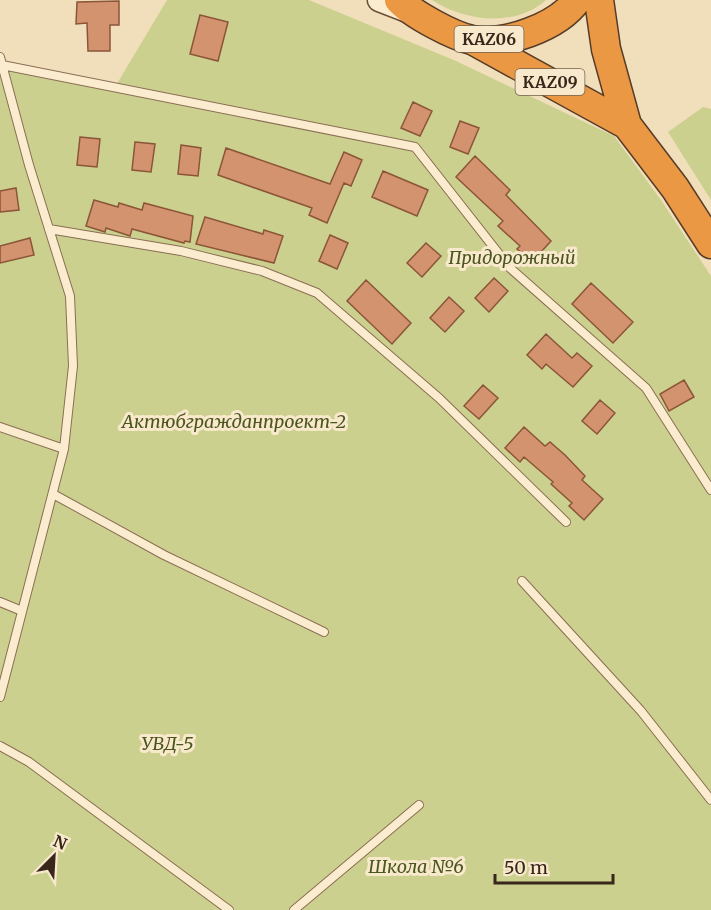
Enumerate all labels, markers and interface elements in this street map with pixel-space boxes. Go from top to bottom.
road number: KАZ06 [454,26,524,52]
road number: KAZ09 [516,69,584,95]
park label: Придорожный [449,246,575,269]
park label: Актюбгражданпроект-2 [120,410,346,433]
park label: УВД-5 [141,732,193,755]
north arrow [24,826,84,886]
text: N [50,831,70,854]
scale bar [495,847,614,885]
park label: Школа №6 [368,855,464,878]
text: 50 m [504,856,548,879]

